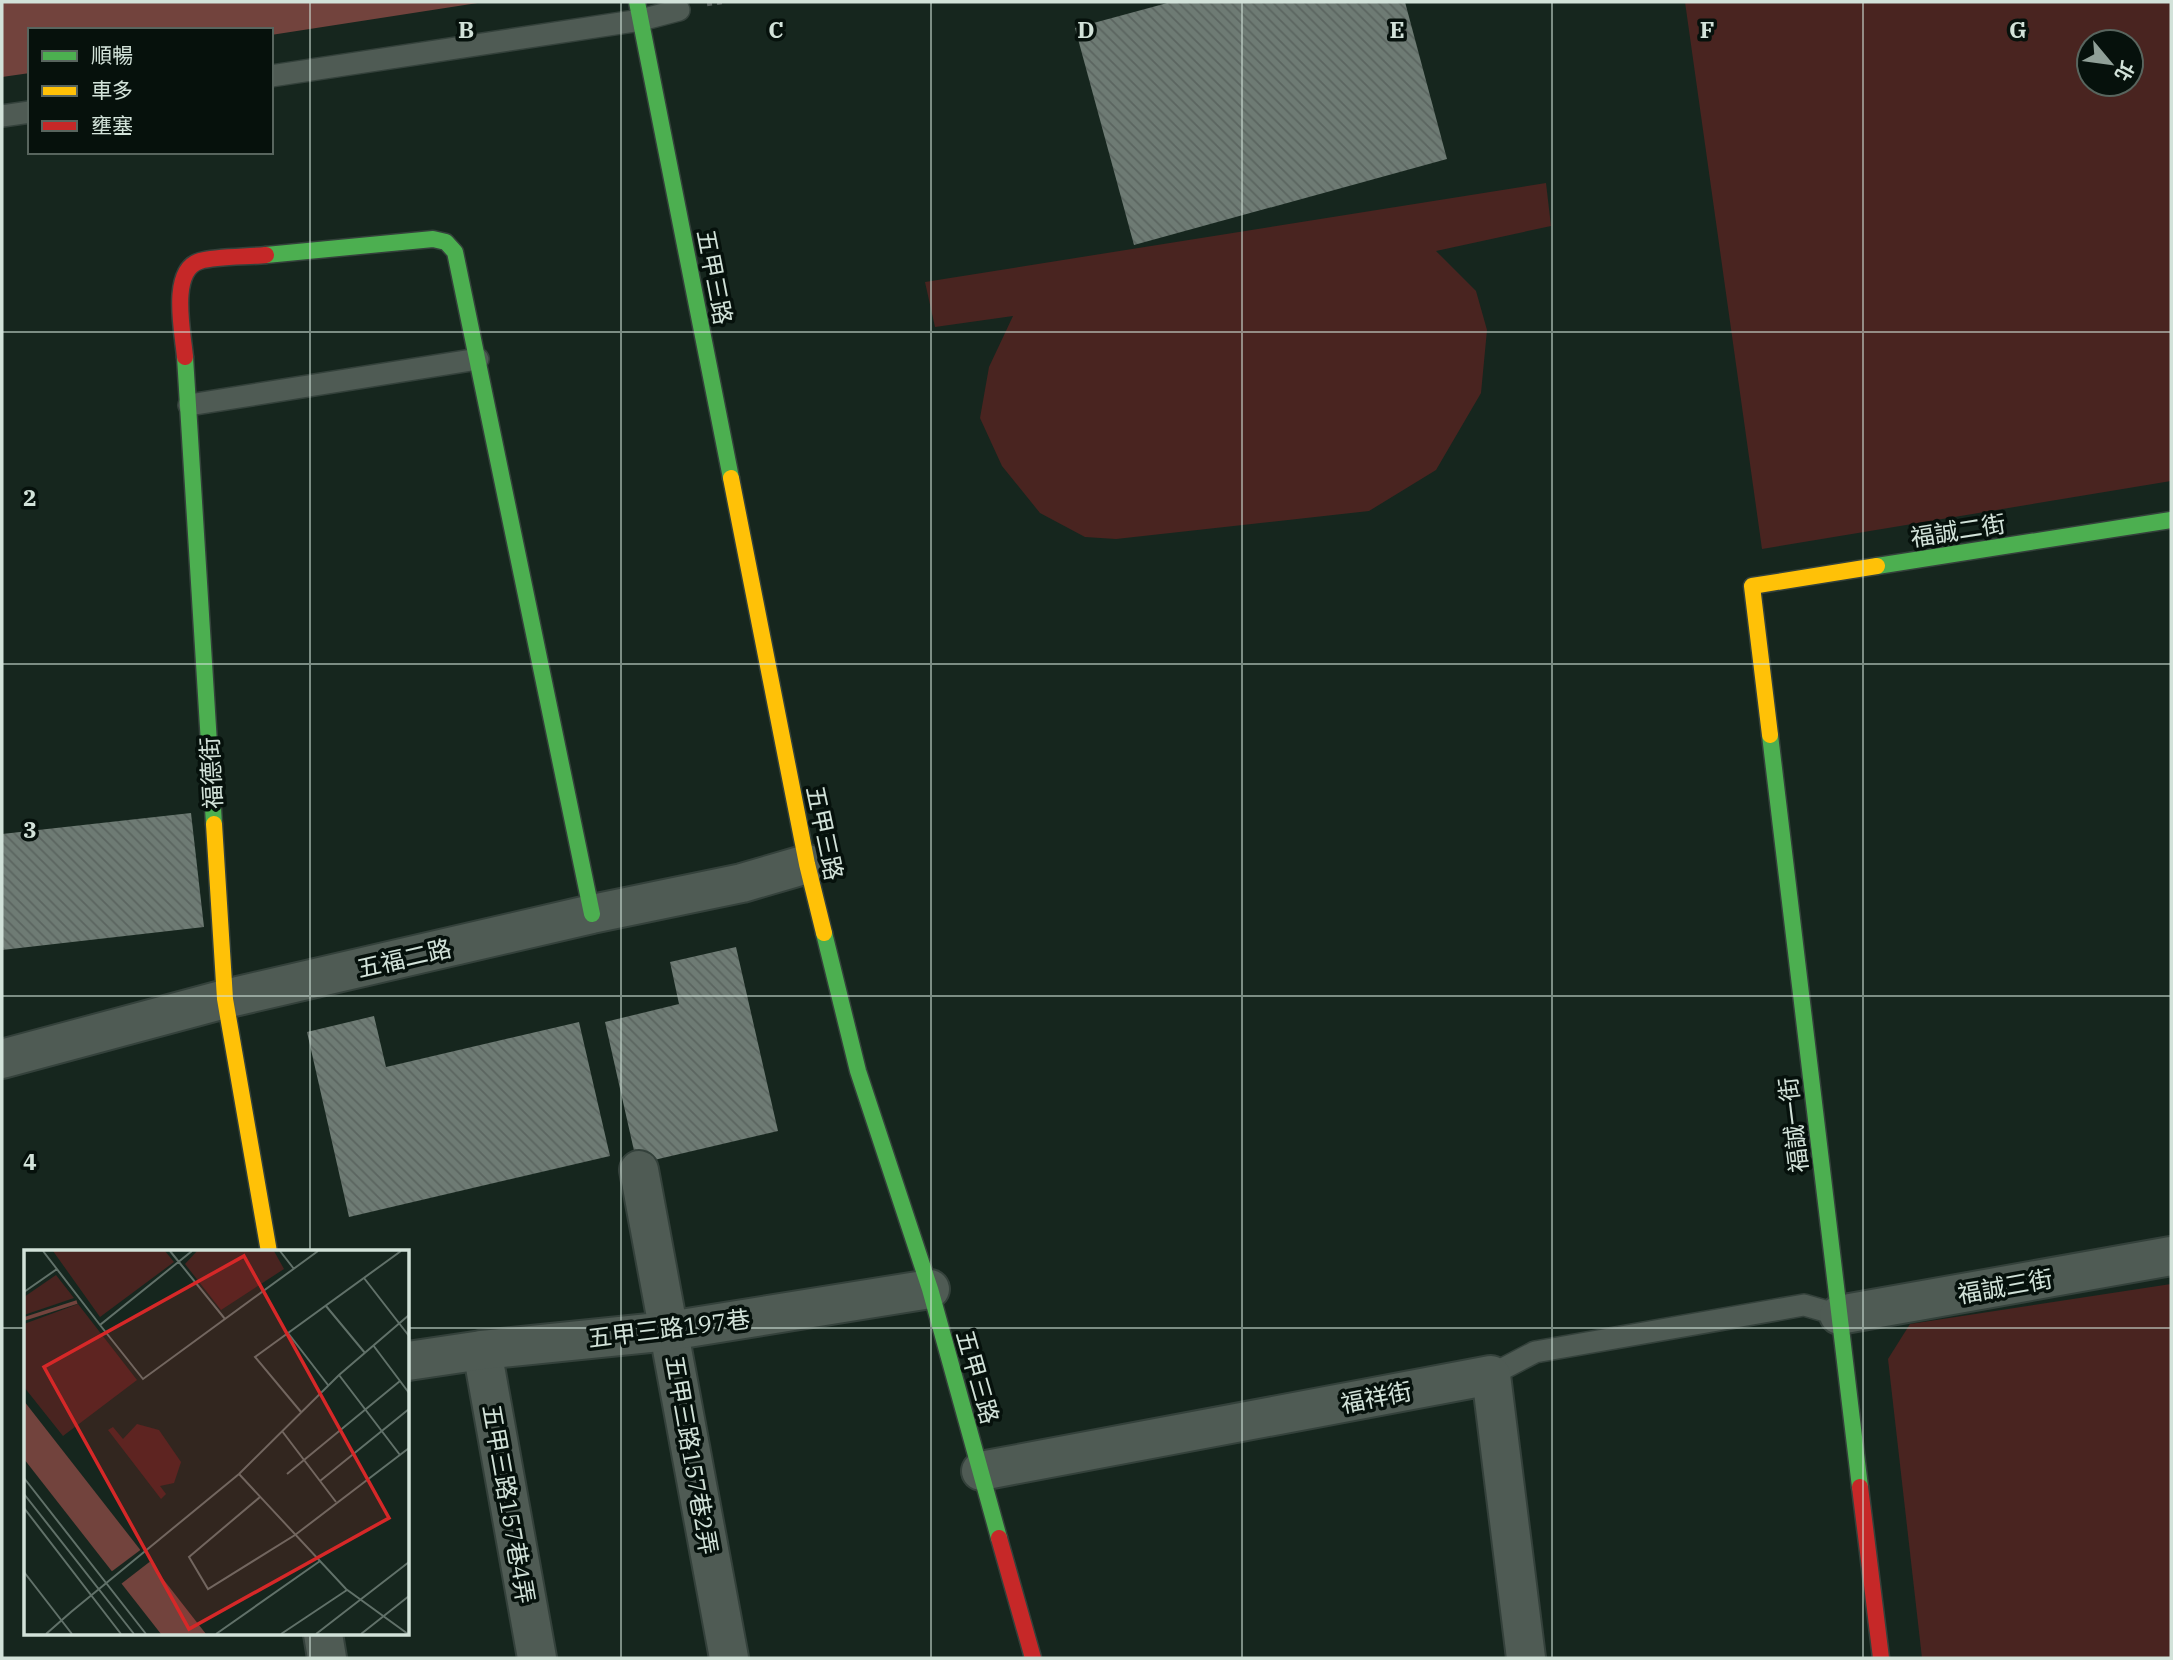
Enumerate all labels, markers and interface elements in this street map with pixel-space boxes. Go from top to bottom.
text: B [458,14,474,44]
text: C [768,14,784,44]
text: D [1077,14,1095,44]
text: E [1389,14,1405,44]
text: F [1700,14,1714,44]
text: G [2009,14,2027,44]
legend [28,28,273,154]
north arrow [2075,28,2145,98]
text: 順暢 [91,41,133,69]
text: 北 [2110,57,2140,85]
text: 車多 [91,76,133,104]
text: 壅塞 [91,111,133,139]
street label: 五甲三路 [690,227,740,327]
text: 2 [23,482,37,512]
street label: 福誠二街 [1908,507,2008,553]
street label: 福德街 [193,736,229,810]
street label: 五甲三路 [799,783,851,883]
text: 3 [23,814,37,844]
street label: 五福二路 [354,932,454,984]
street label: 福誠一街 [1771,1075,1815,1175]
text: 4 [23,1146,37,1176]
inset map [24,1250,410,1636]
street label: 福誠三街 [1955,1262,2055,1310]
street label: 五甲三路197巷 [586,1302,752,1354]
street label: 五甲三路 [949,1326,1007,1428]
street label: 五甲三路157巷2弄 [659,1353,725,1557]
street label: 福祥街 [1338,1374,1414,1420]
street label: 五甲三路157巷4弄 [476,1402,542,1606]

